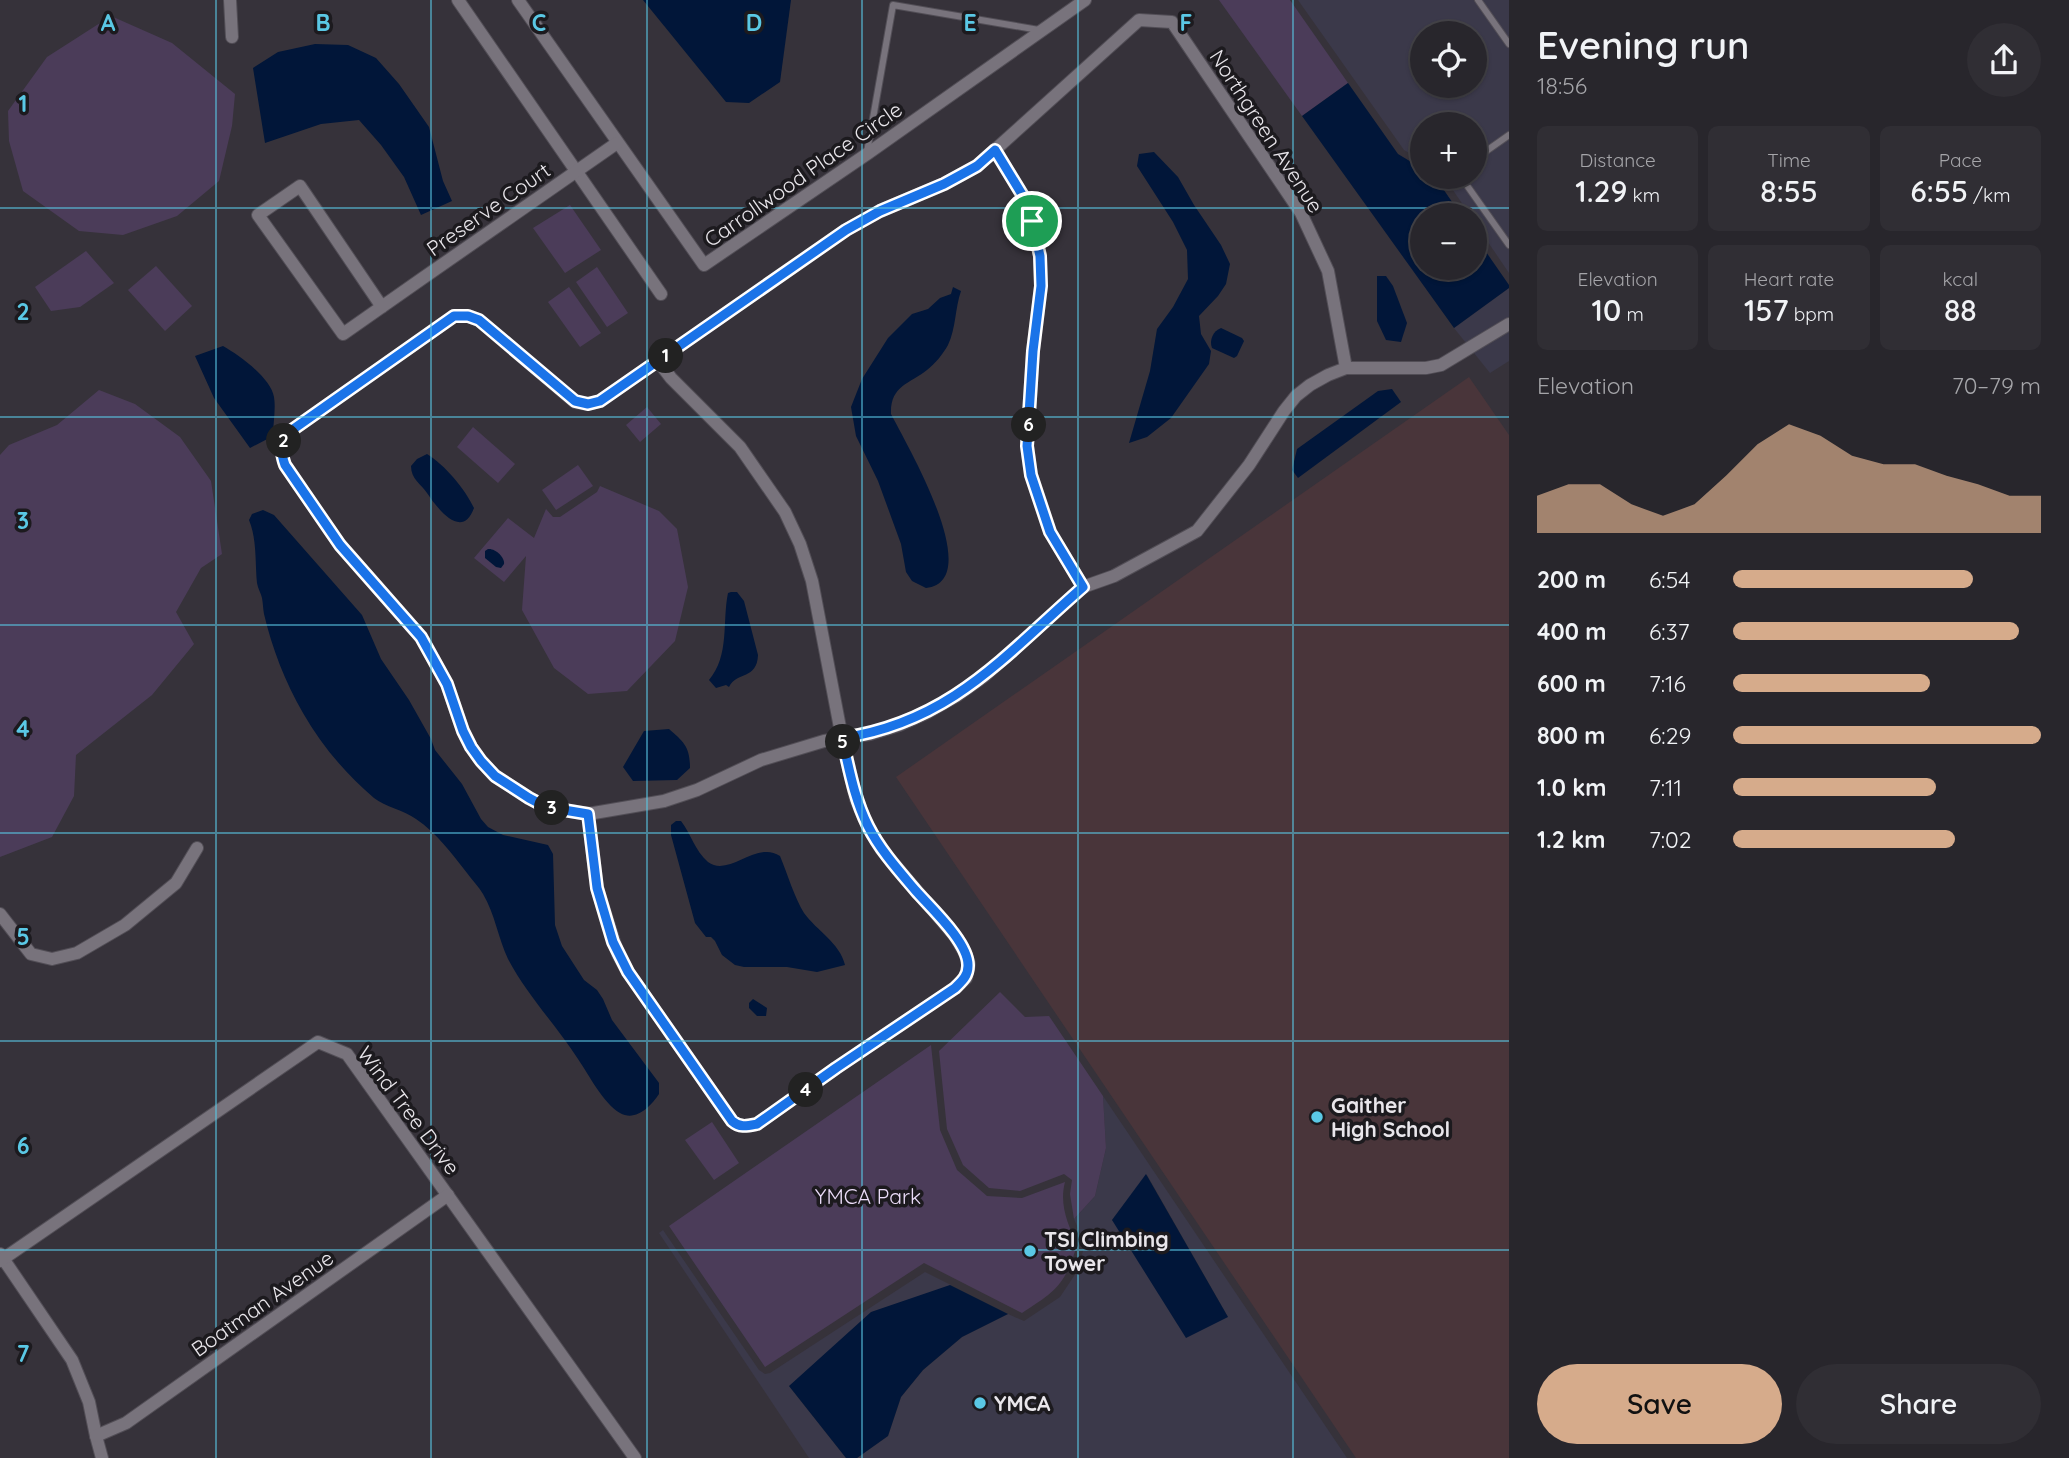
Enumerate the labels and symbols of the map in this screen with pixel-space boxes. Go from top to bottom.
text: A [101,8,116,37]
text: B [315,8,331,37]
text: C [532,8,546,37]
text: D [746,8,762,37]
text: E [963,8,977,37]
text: F [1180,8,1192,37]
street label: Northgreen Avenue [1205,45,1329,217]
text: 1 [19,89,27,118]
street label: Carrollwood Place Circle [699,96,907,252]
street label: Preserve Court [421,157,555,261]
pin [1002,191,1062,251]
text: 2 [16,297,30,326]
pin: 1 [648,338,684,374]
pin: 6 [1012,408,1046,442]
pin: 2 [266,424,302,458]
text: 3 [17,506,29,535]
text: 4 [16,714,30,743]
pin: 5 [826,724,860,760]
pin: 3 [534,790,570,826]
text: 5 [16,922,30,951]
street label: Wind Tree Drive [352,1041,466,1179]
pin: 4 [788,1072,824,1108]
place label: Gaither High School [1331,1092,1450,1142]
marker: Gaither High School [1309,1109,1325,1125]
text: 6 [17,1131,29,1160]
park label: YMCA Park [815,1183,921,1209]
place label: TSI Climbing Tower [1044,1226,1169,1276]
marker: TSI Climbing Tower [1022,1243,1038,1259]
street label: Boatman Avenue [186,1244,338,1362]
text: 7 [17,1339,30,1368]
place label: YMCA [994,1390,1051,1416]
marker: YMCA [972,1395,988,1411]

